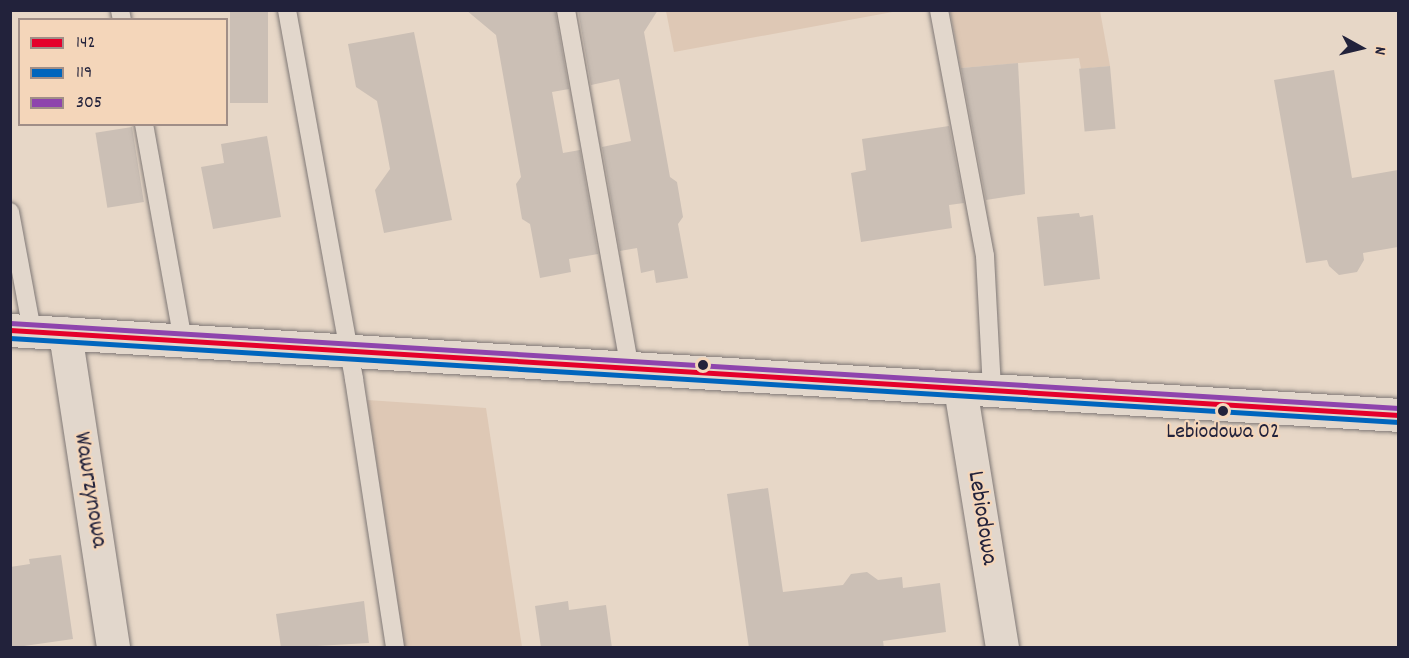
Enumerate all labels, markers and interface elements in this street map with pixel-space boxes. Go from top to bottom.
legend [18,18,228,126]
north arrow [1331,18,1391,78]
text: 142 [76,31,95,56]
text: N [1367,45,1391,56]
text: 119 [76,61,92,86]
text: 305 [76,91,102,116]
unlabelled marker [697,359,709,371]
marker: Lebiodowa 02 [1217,405,1229,417]
place label: Lebiodowa 02 [1166,420,1280,446]
street label: Wawrzynowa [66,430,112,550]
street label: Lebiodowa [959,469,1003,567]

